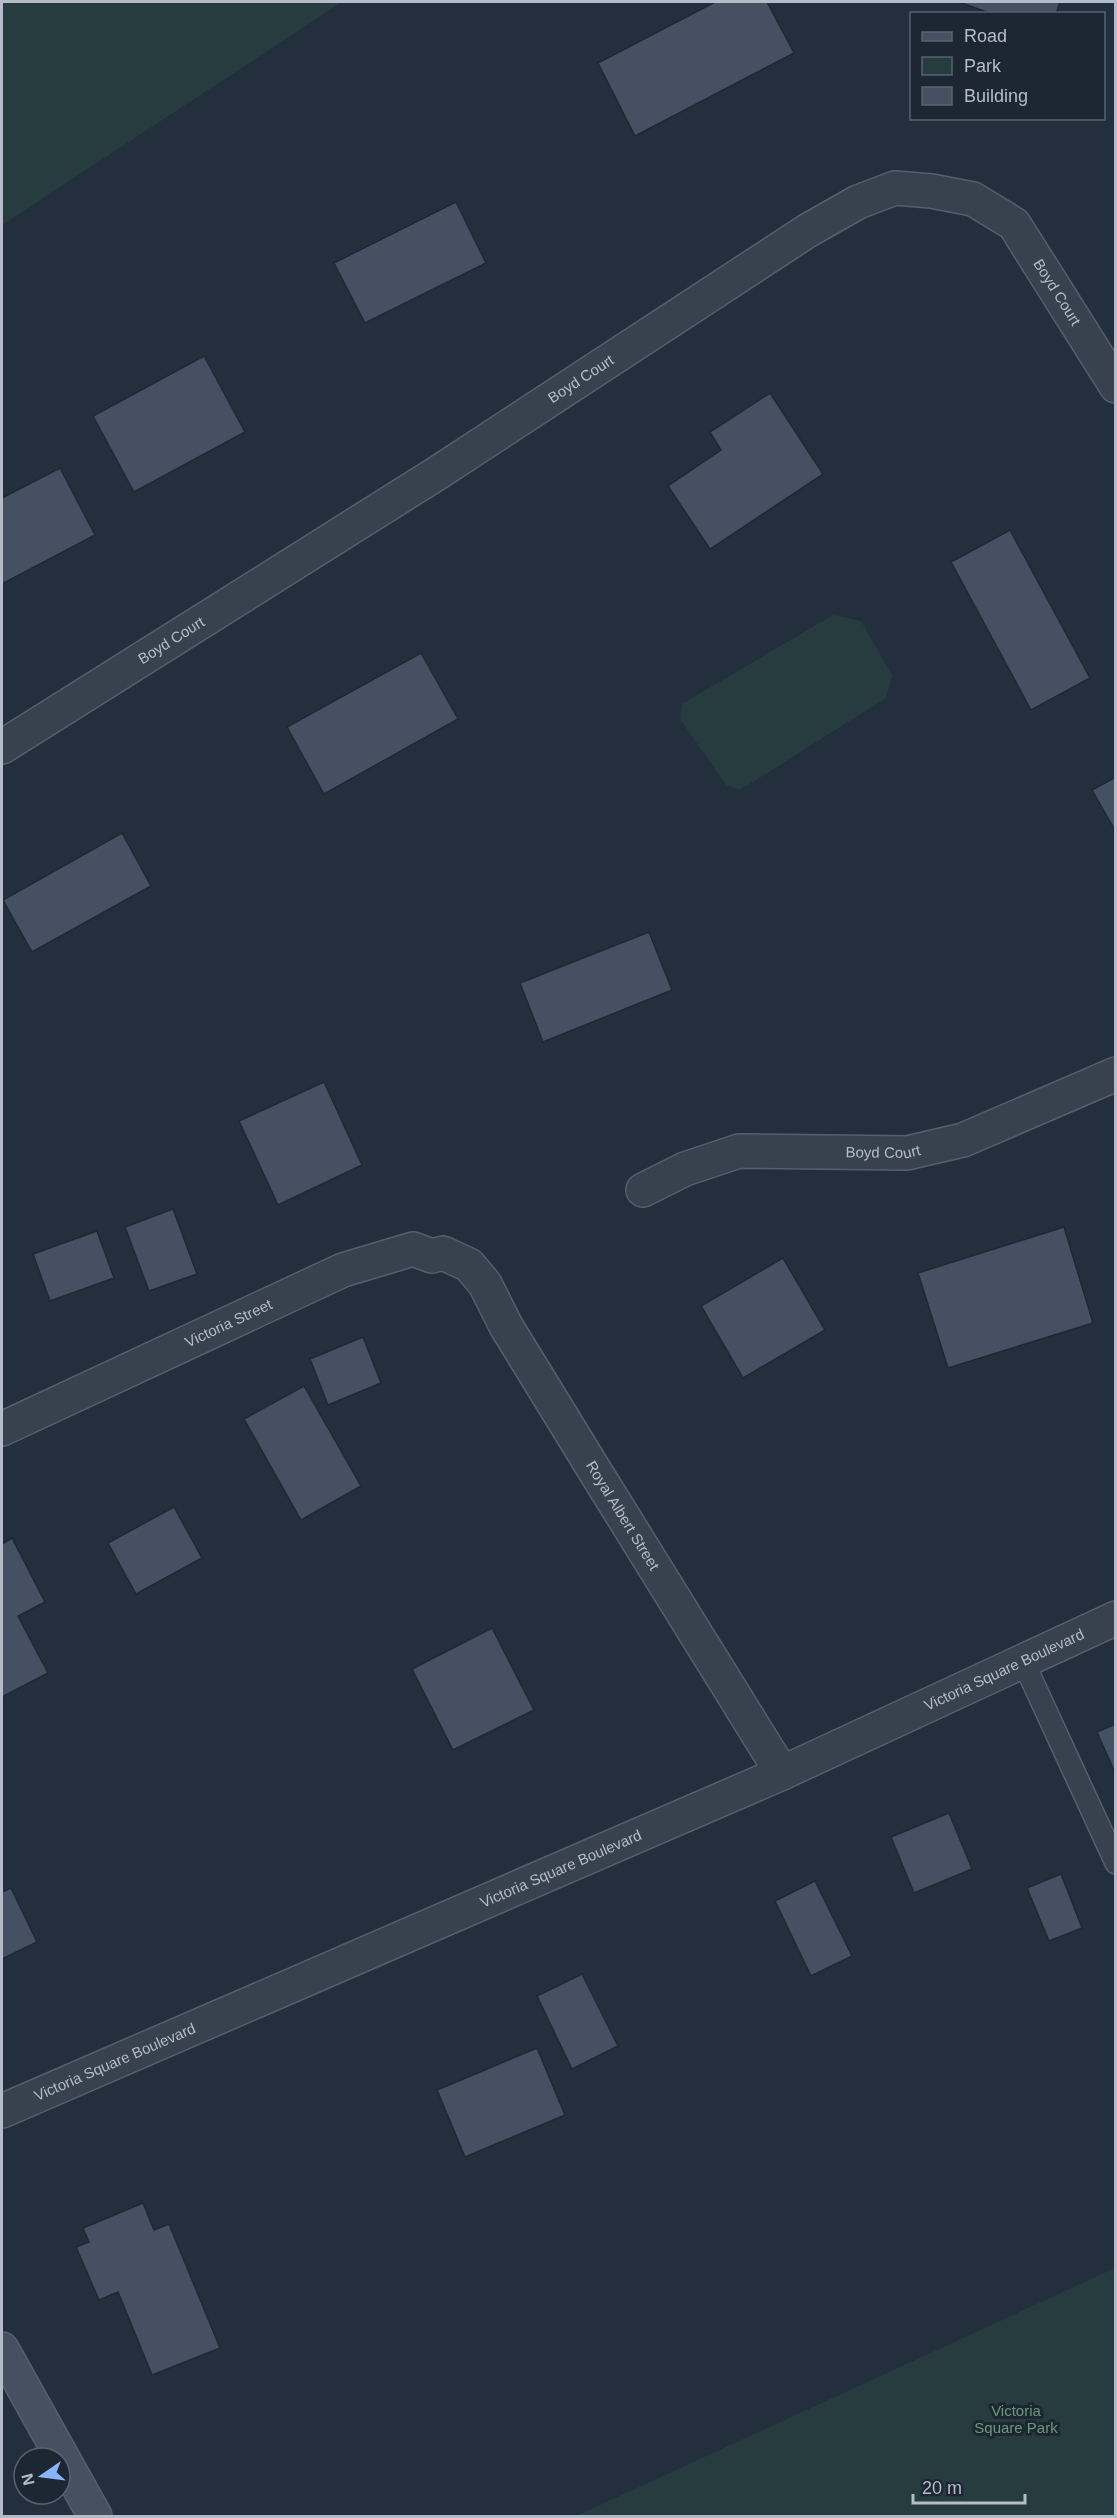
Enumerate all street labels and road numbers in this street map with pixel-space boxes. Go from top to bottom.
street label: Boyd Court [1030,256,1085,329]
street label: Boyd Court [545,350,617,406]
street label: Boyd Court [135,612,208,667]
street label: Boyd Court [845,1141,923,1162]
street label: Victoria Street [182,1295,275,1350]
street label: Royal Albert Street [583,1458,664,1574]
street label: Victoria Square Boulevard [921,1625,1086,1714]
street label: Victoria Square Boulevard [477,1826,644,1911]
street label: Victoria Square Boulevard [31,2019,198,2104]

